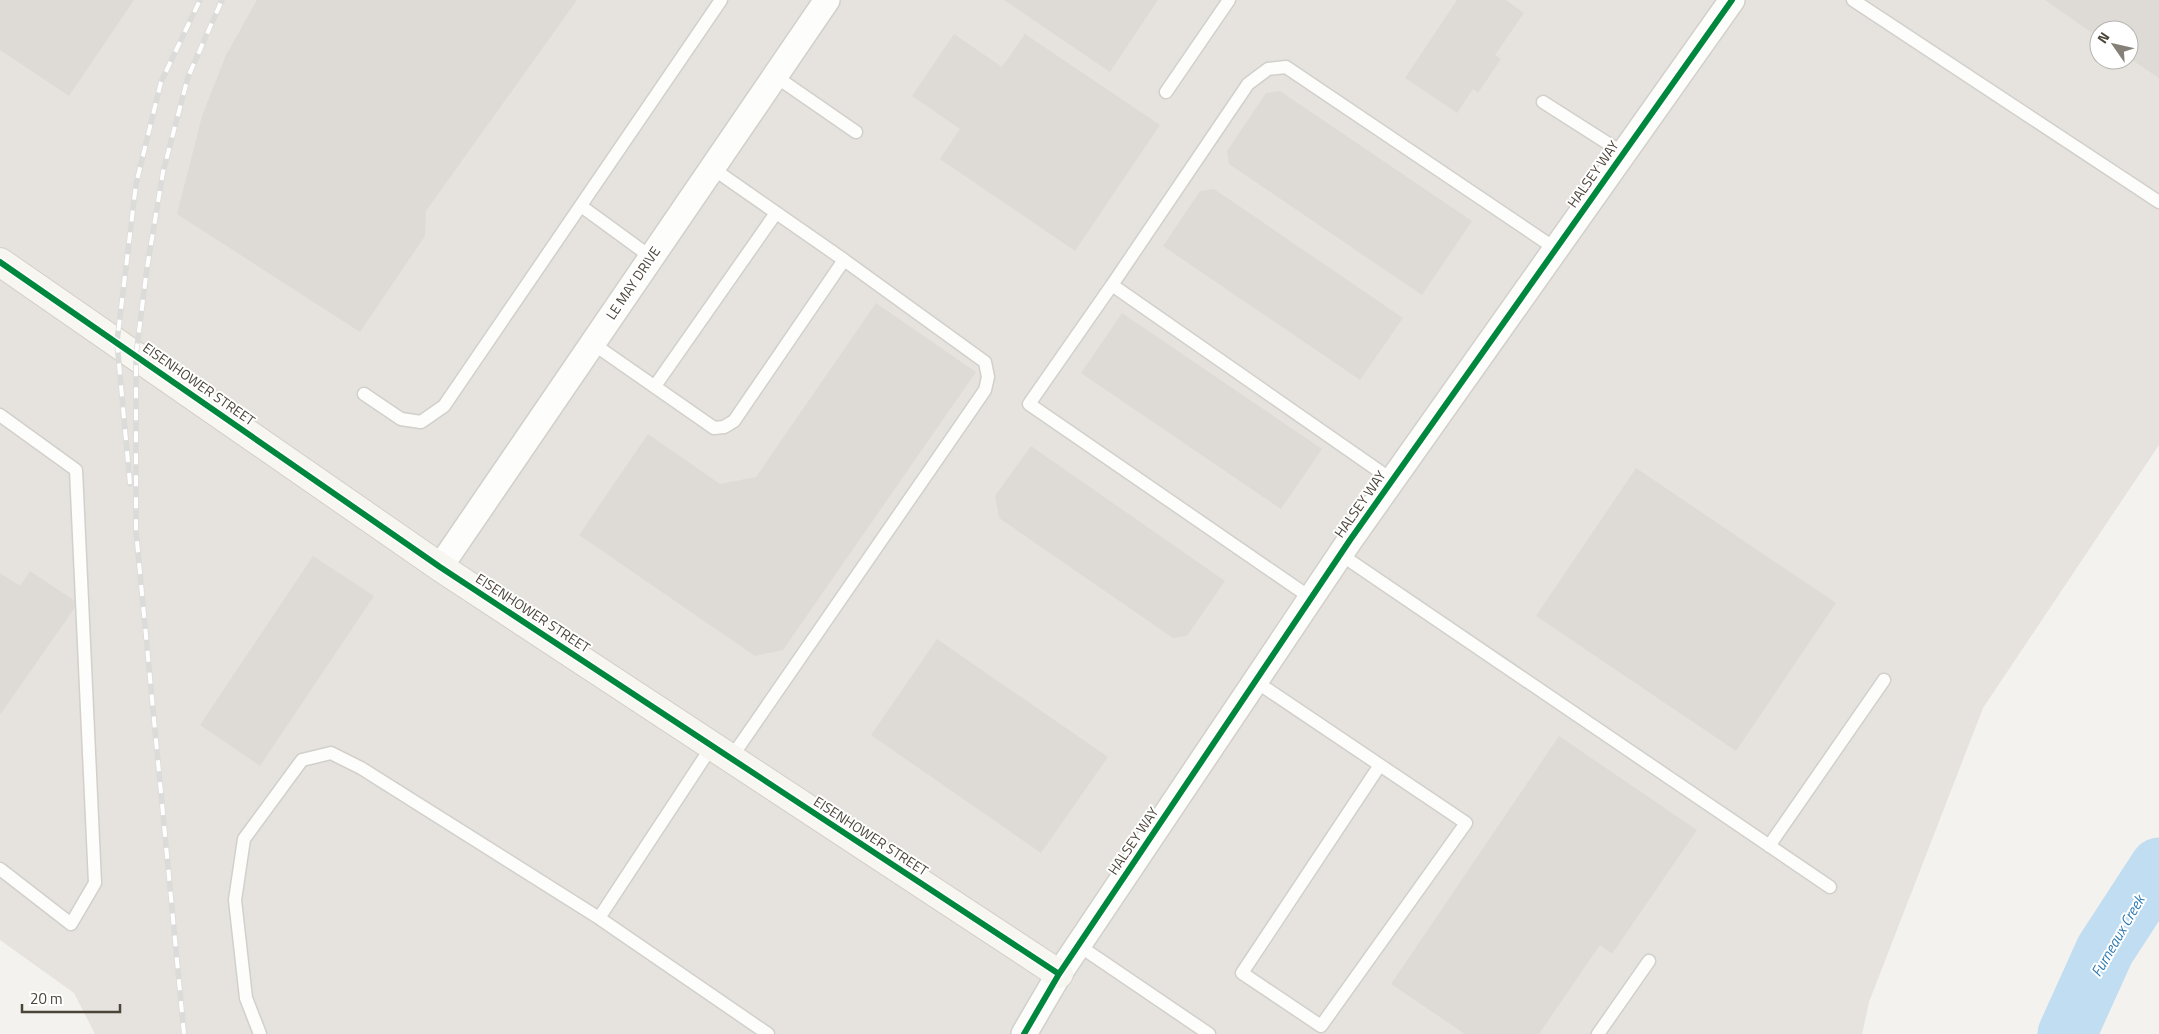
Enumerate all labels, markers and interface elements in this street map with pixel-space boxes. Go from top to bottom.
north arrow [2089,20,2139,70]
text: N [2091,28,2114,47]
street label: HALSEY WAY [1562,135,1624,212]
street label: LE MAY DRIVE [600,242,665,324]
street label: EISENHOWER STREET [139,337,260,431]
street label: HALSEY WAY [1329,465,1391,542]
street label: EISENHOWER STREET [472,568,595,658]
street label: EISENHOWER STREET [810,791,933,881]
street label: HALSEY WAY [1102,802,1163,879]
water label: Furneaux Creek [2085,889,2151,981]
scale bar [22,982,120,1014]
text: 20 m [30,987,63,1010]

